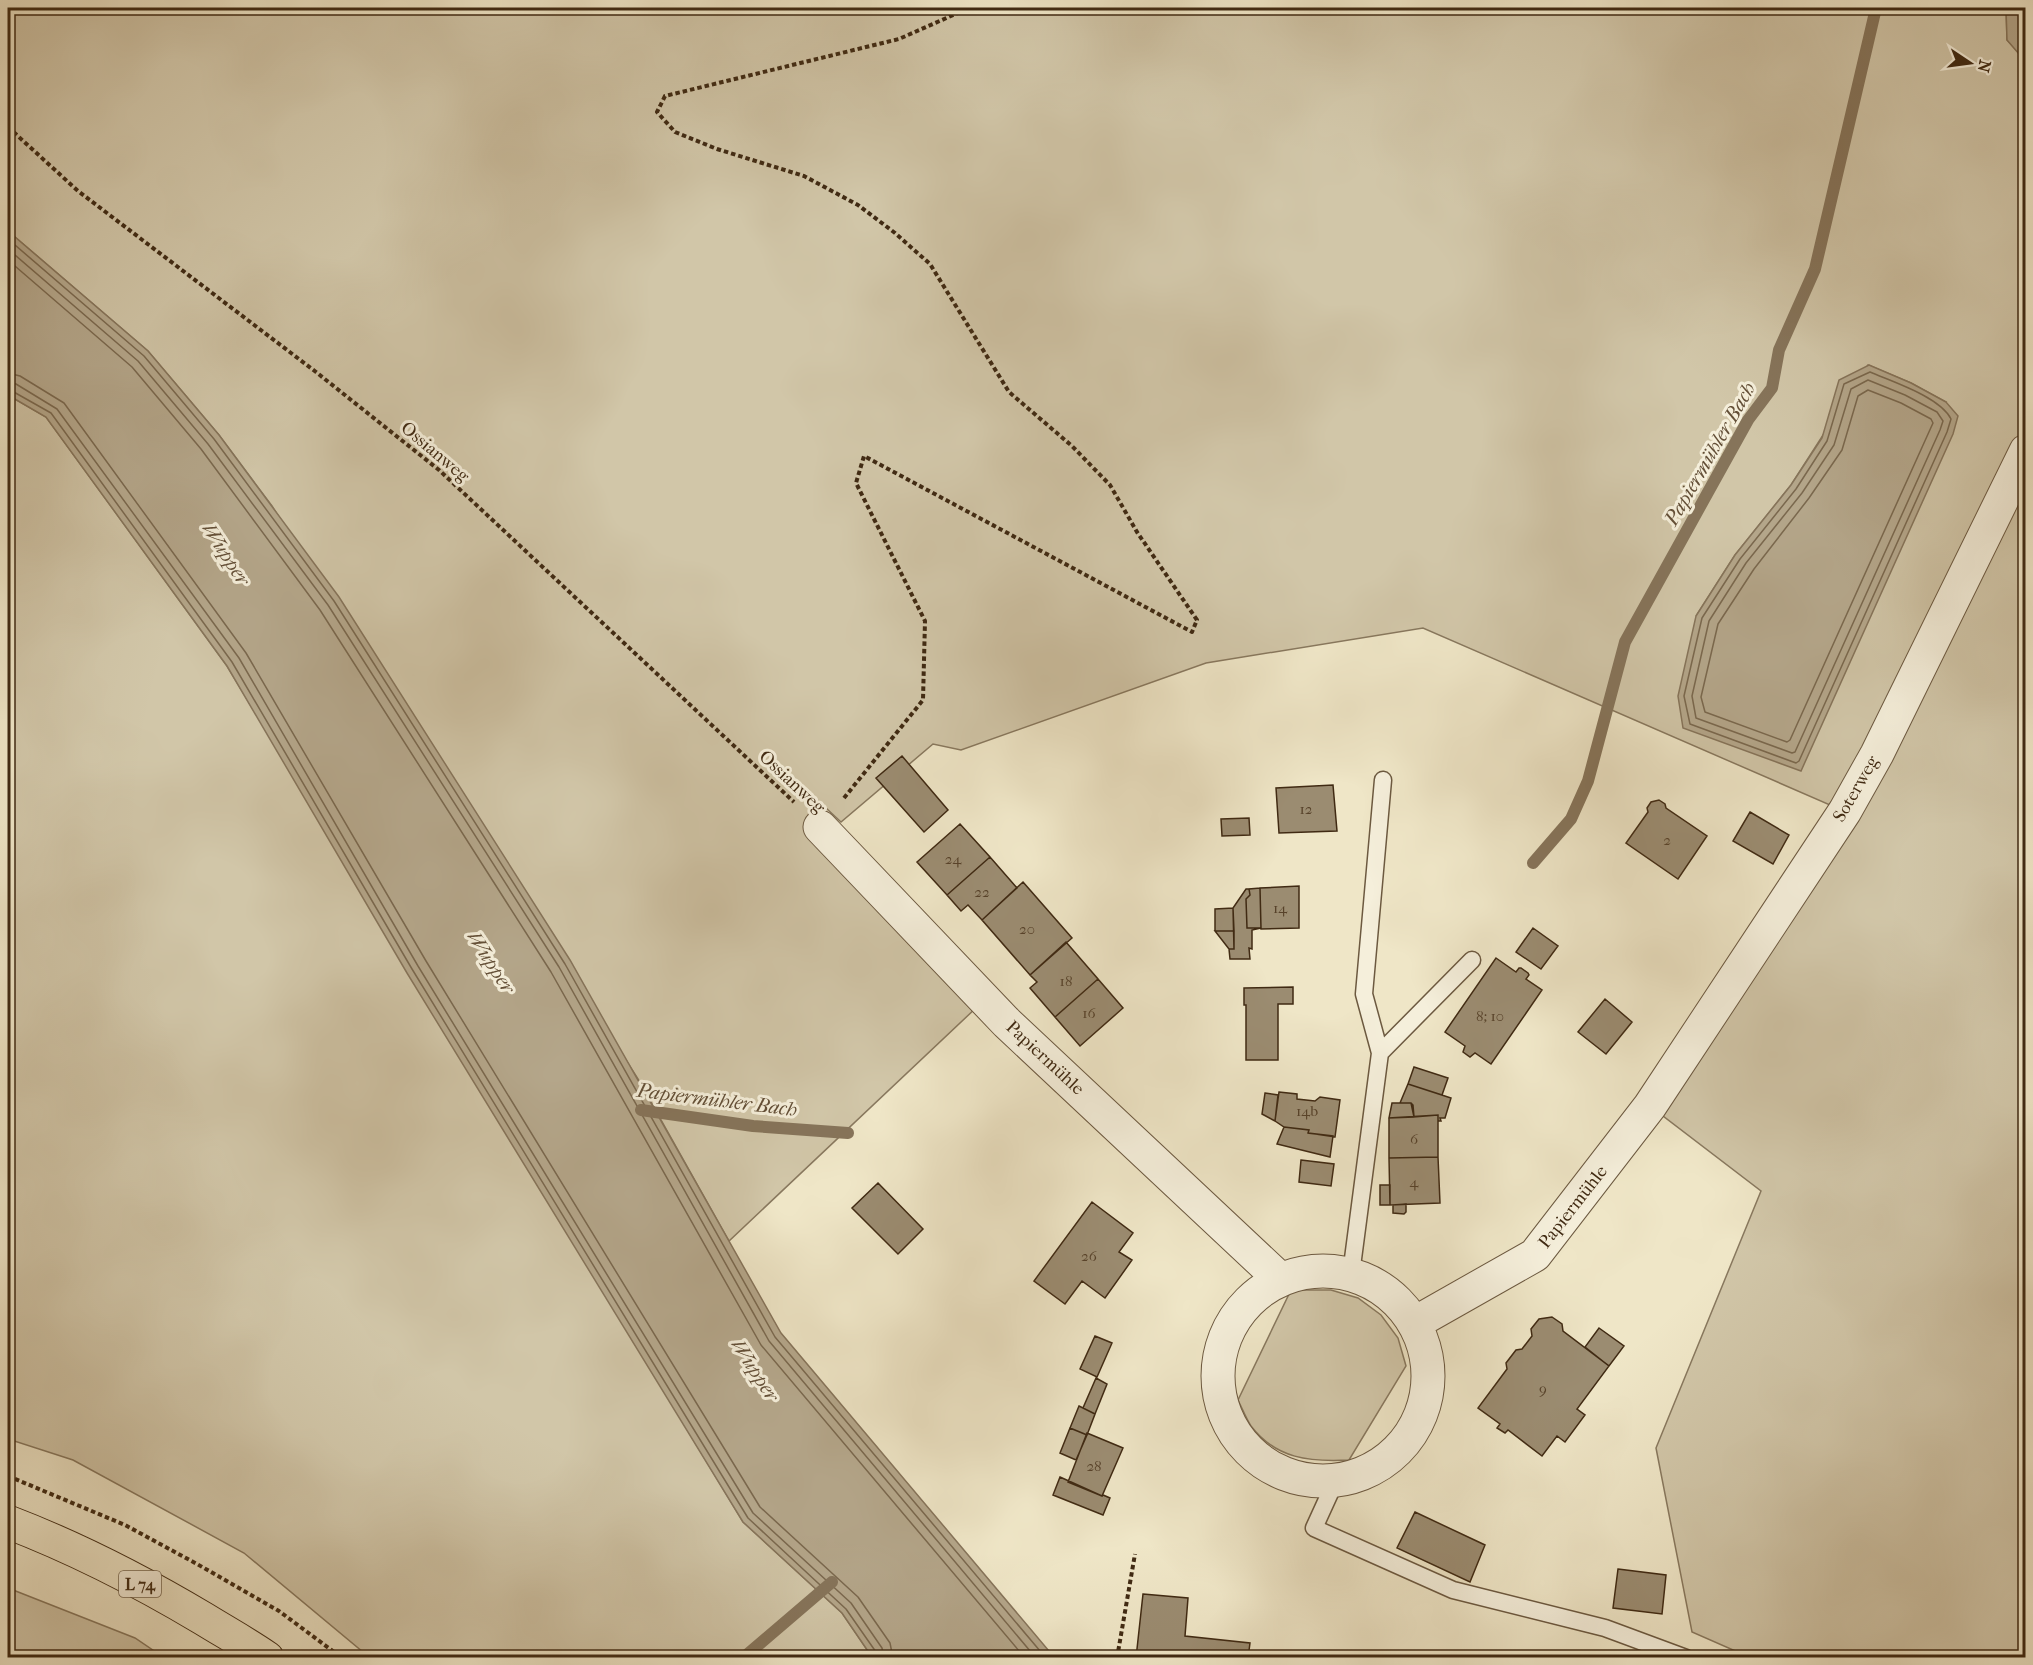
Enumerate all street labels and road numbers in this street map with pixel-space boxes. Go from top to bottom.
street label: Ossianweg [397,417,474,487]
street label: Ossianweg [755,746,830,818]
street label: Soterweg [1829,752,1884,826]
street label: Papiermühle [1002,1016,1089,1100]
street label: Papiermühle [1534,1161,1612,1253]
road number: L 74 [119,1571,161,1597]

